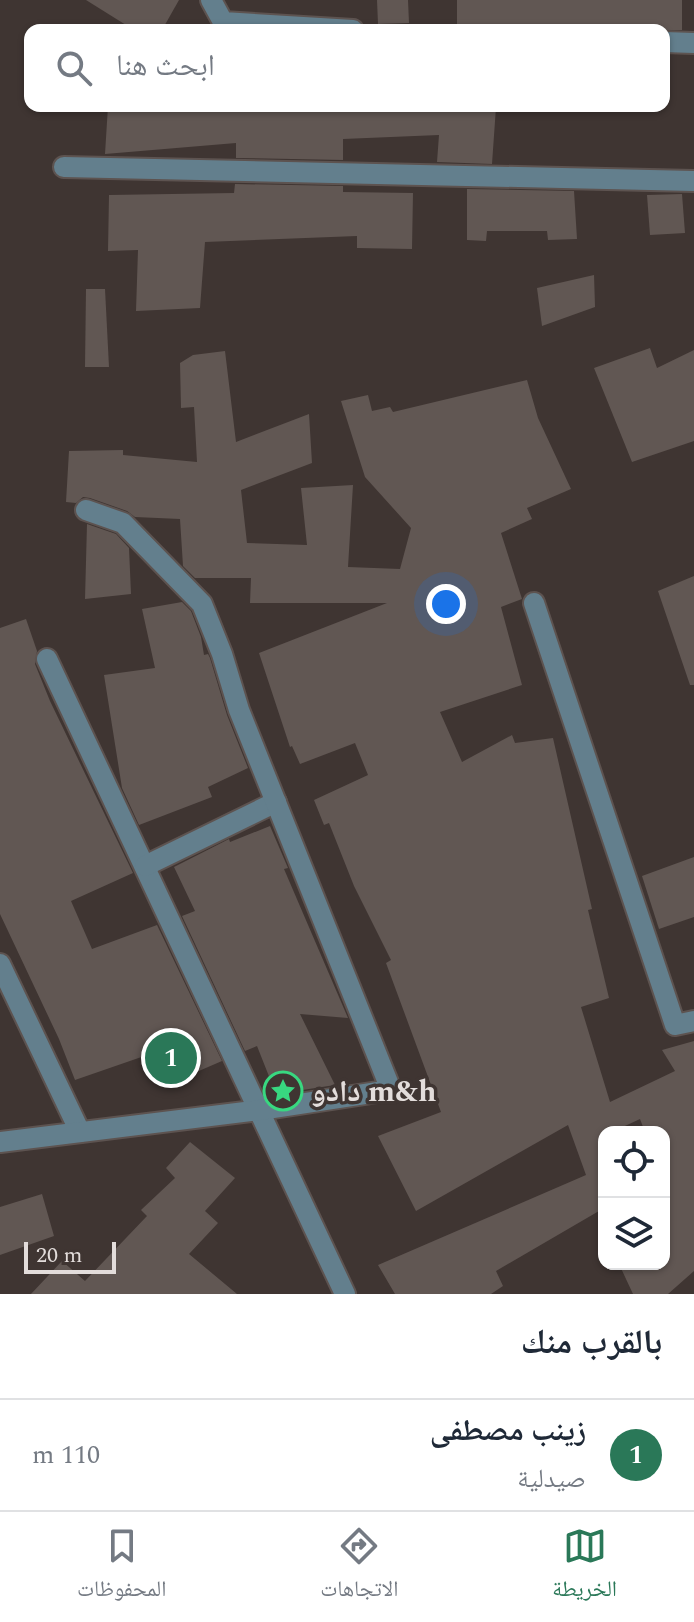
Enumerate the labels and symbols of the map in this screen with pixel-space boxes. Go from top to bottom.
your location [426,584,466,624]
pin: 1 [145,1028,197,1088]
place label: دادو m&h [311,1069,437,1115]
place icon: دادو m&h [262,1070,304,1112]
scale bar [24,1238,116,1274]

